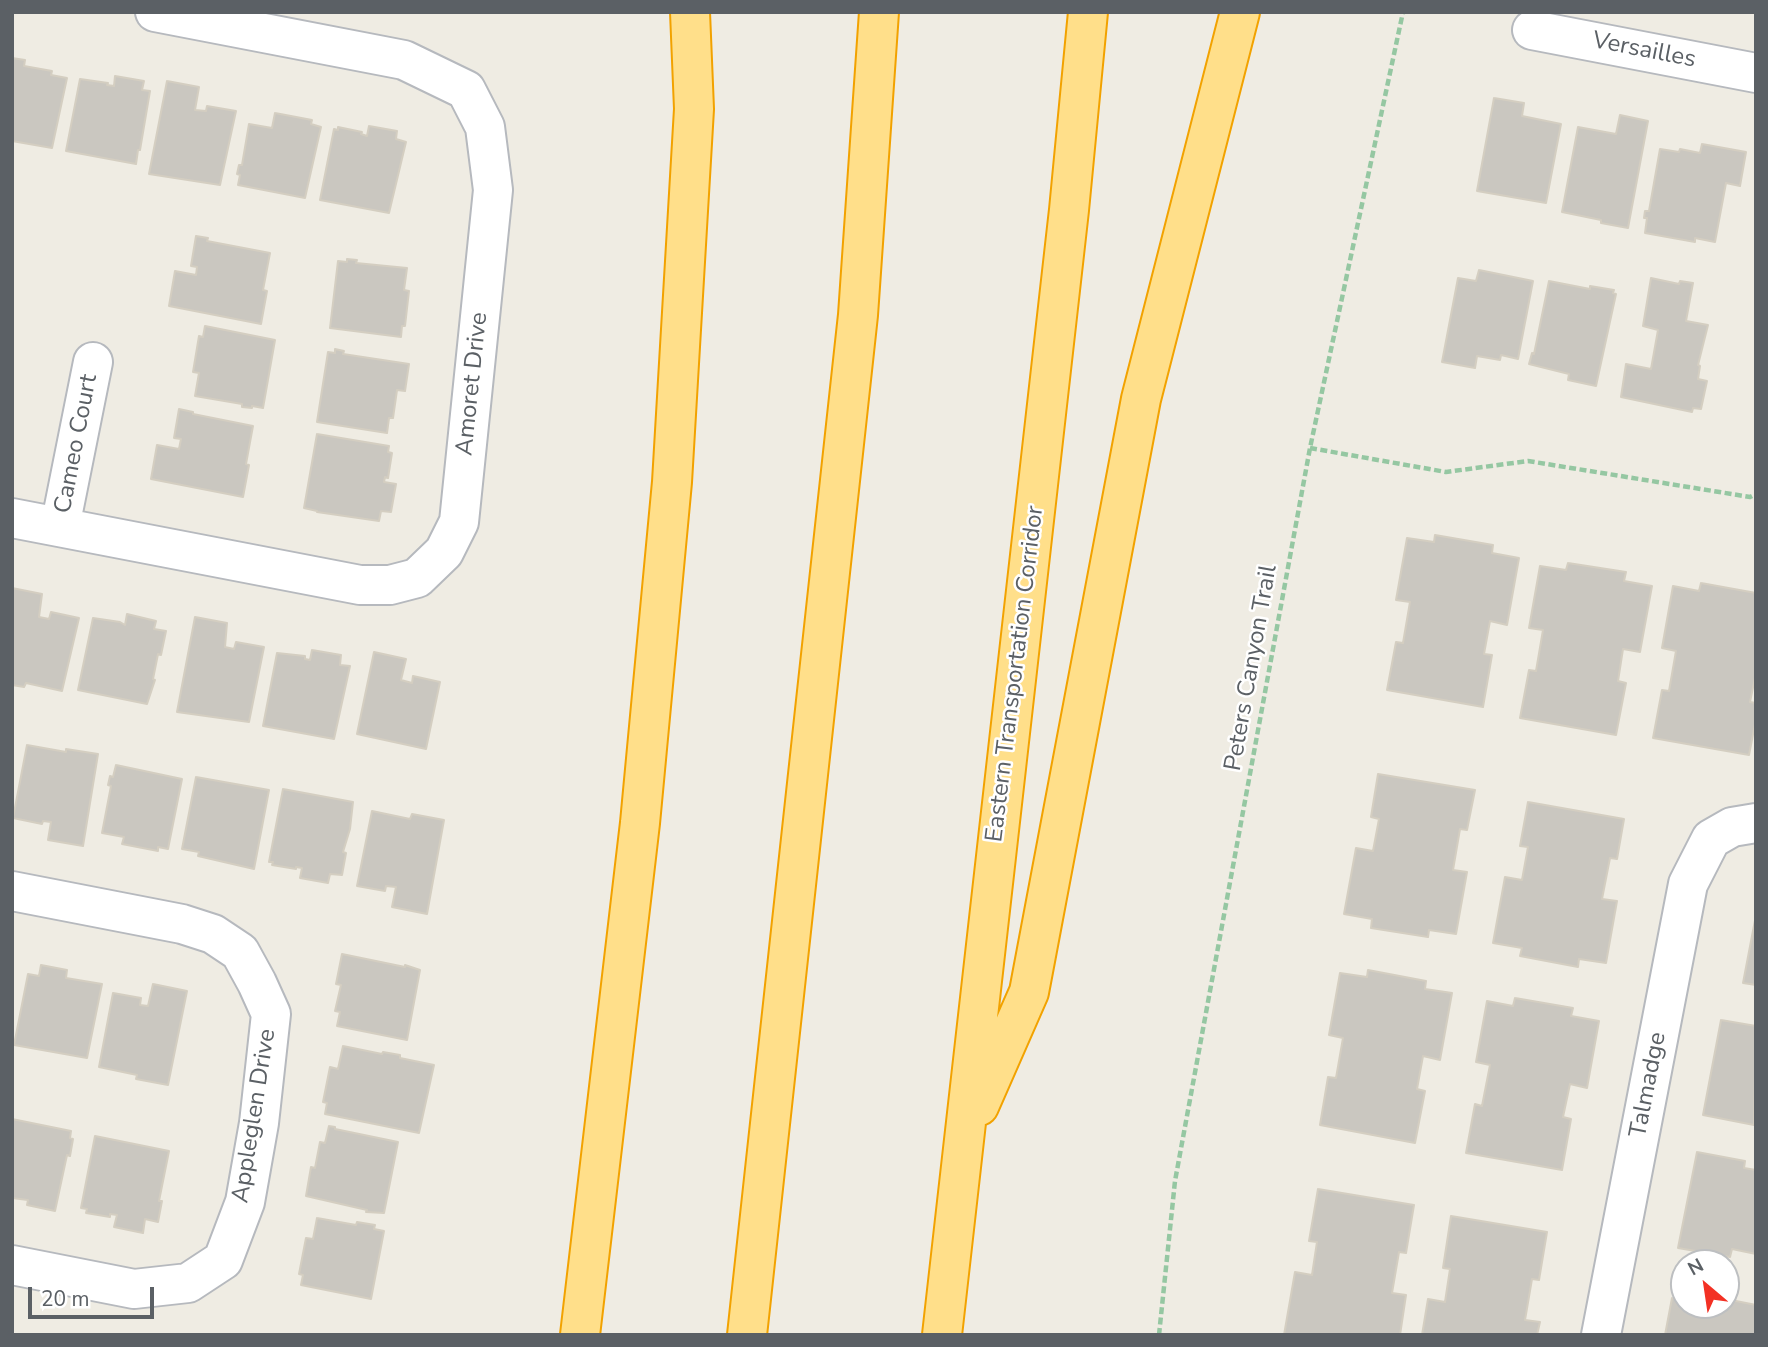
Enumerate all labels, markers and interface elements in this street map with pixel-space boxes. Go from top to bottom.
street label: Versailles [1590,27,1698,75]
street label: Amoret Drive [451,311,495,457]
street label: Cameo Court [49,372,105,516]
street label: Eastern Transportation Corridor [981,504,1051,844]
street label: Peters Canyon Trail [1220,563,1284,773]
street label: Appleglen Drive [227,1027,283,1205]
street label: Talmadge [1625,1030,1673,1140]
north arrow [1670,1249,1740,1319]
text: N [1683,1253,1708,1282]
scale bar [32,1274,158,1318]
text: 20 m [41,1285,90,1313]

